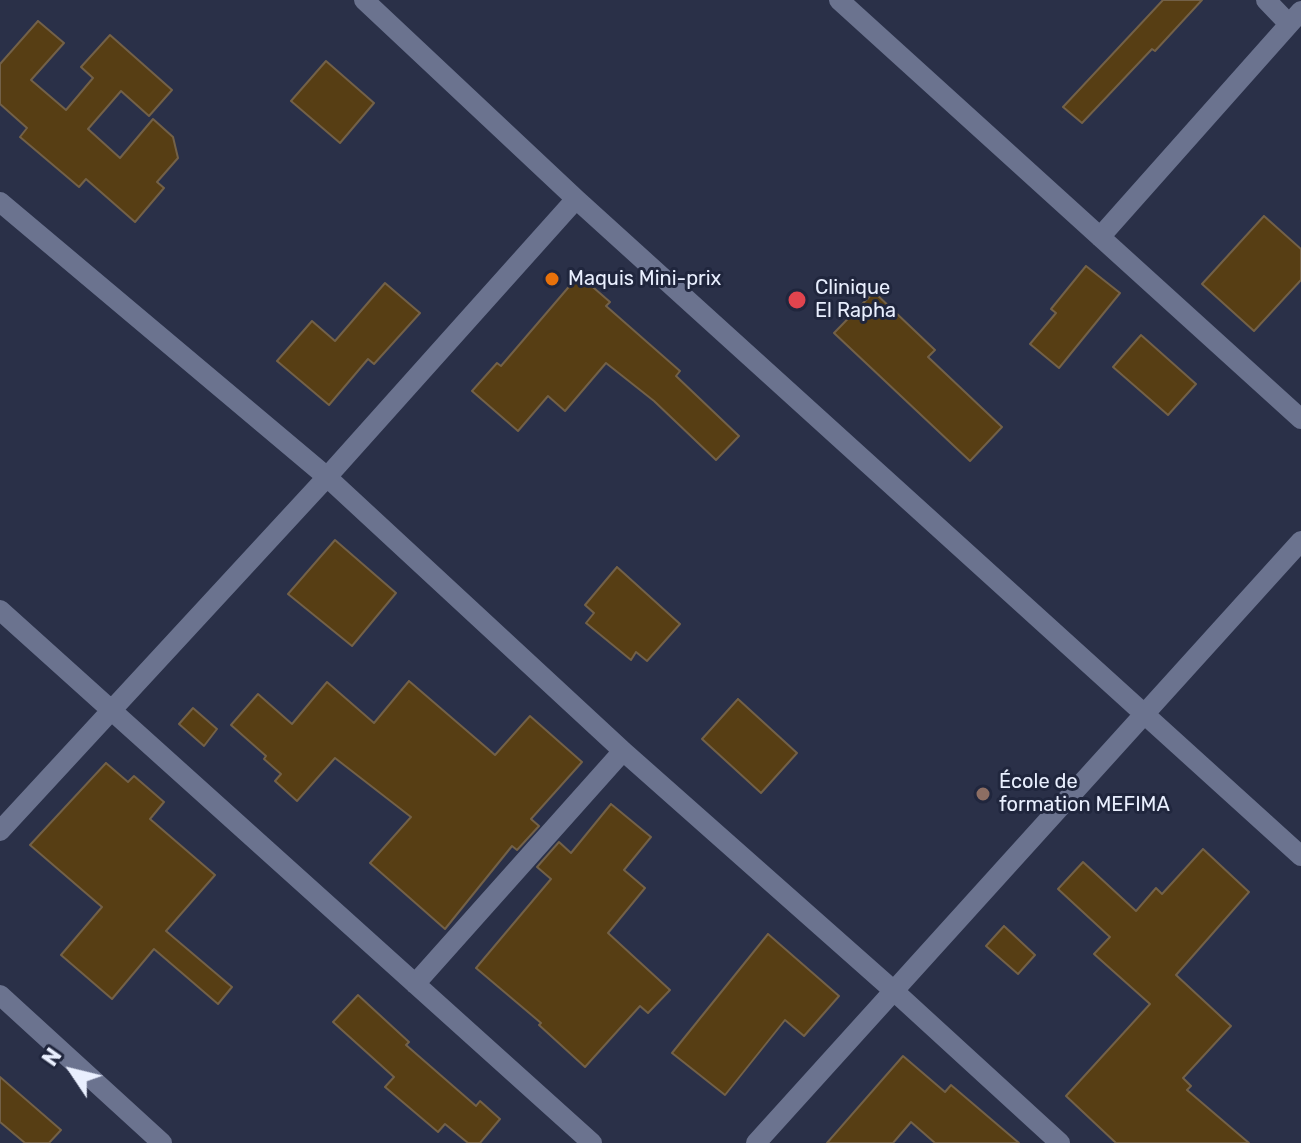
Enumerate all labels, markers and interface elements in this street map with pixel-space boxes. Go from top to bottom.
place label: Maquis Mini-prix [568,267,721,291]
marker: Maquis Mini-prix [543,270,561,288]
place label: Clinique El Rapha [815,276,896,323]
marker: Clinique El Rapha [786,289,808,311]
place label: École de formation MEFIMA [999,770,1170,817]
marker: École de formation MEFIMA [974,785,992,803]
north arrow [32,1031,112,1111]
text: N [36,1043,68,1071]

